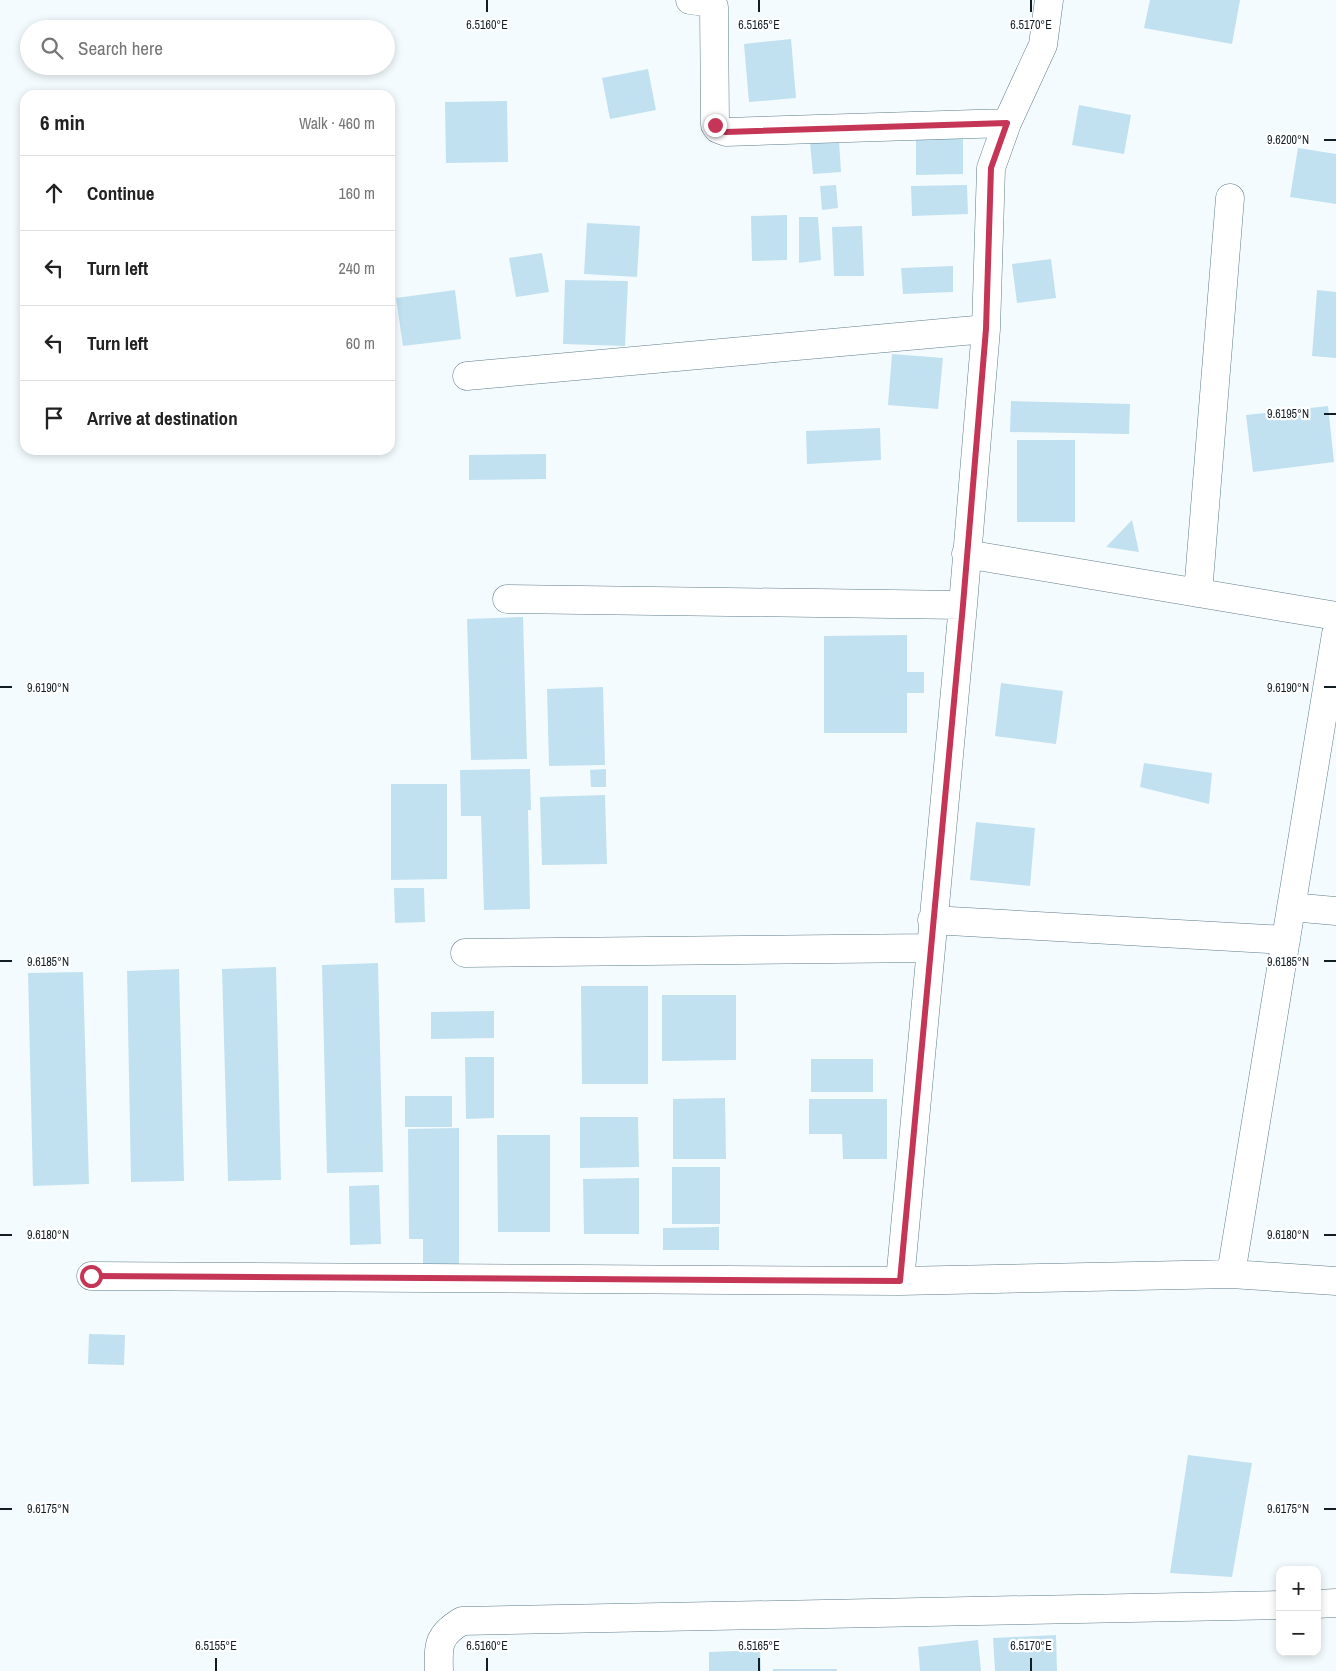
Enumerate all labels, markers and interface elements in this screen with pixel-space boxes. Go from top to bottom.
text: 6.5160°E [466,17,508,33]
text: 6.5165°E [738,17,780,33]
text: 6.5170°E [1010,17,1052,33]
search box [20,20,395,75]
icon: search [38,34,66,62]
text: Search here [78,35,163,61]
text: 6 min [40,108,85,137]
text: Walk · 460 m [299,112,375,134]
route end [704,114,727,137]
text: 9.6200°N [1267,132,1309,148]
icon: ahead [40,179,68,207]
text: Continue [87,180,155,206]
text: 160 m [339,182,375,204]
icon: left [40,254,68,282]
text: Turn left [87,255,148,281]
text: 240 m [339,257,375,279]
icon: left [40,329,68,357]
text: Turn left [87,330,148,356]
text: 60 m [346,332,375,354]
icon: arrive [40,404,68,432]
text: Arrive at destination [87,405,238,431]
text: 9.6195°N [1267,406,1309,422]
text: 9.6190°N [27,680,69,696]
text: 9.6190°N [1267,680,1309,696]
text: 9.6185°N [27,954,69,970]
text: 9.6185°N [1267,954,1309,970]
text: 9.6180°N [27,1227,69,1243]
text: 9.6180°N [1267,1227,1309,1243]
route start [80,1265,103,1288]
text: 9.6175°N [27,1501,69,1517]
text: 9.6175°N [1267,1501,1309,1517]
map controls [1276,1566,1321,1656]
button: + [1276,1566,1321,1611]
button: − [1276,1611,1321,1656]
text: 6.5155°E [195,1638,237,1654]
text: 6.5160°E [466,1638,508,1654]
text: 6.5165°E [738,1638,780,1654]
text: 6.5170°E [1010,1638,1052,1654]

